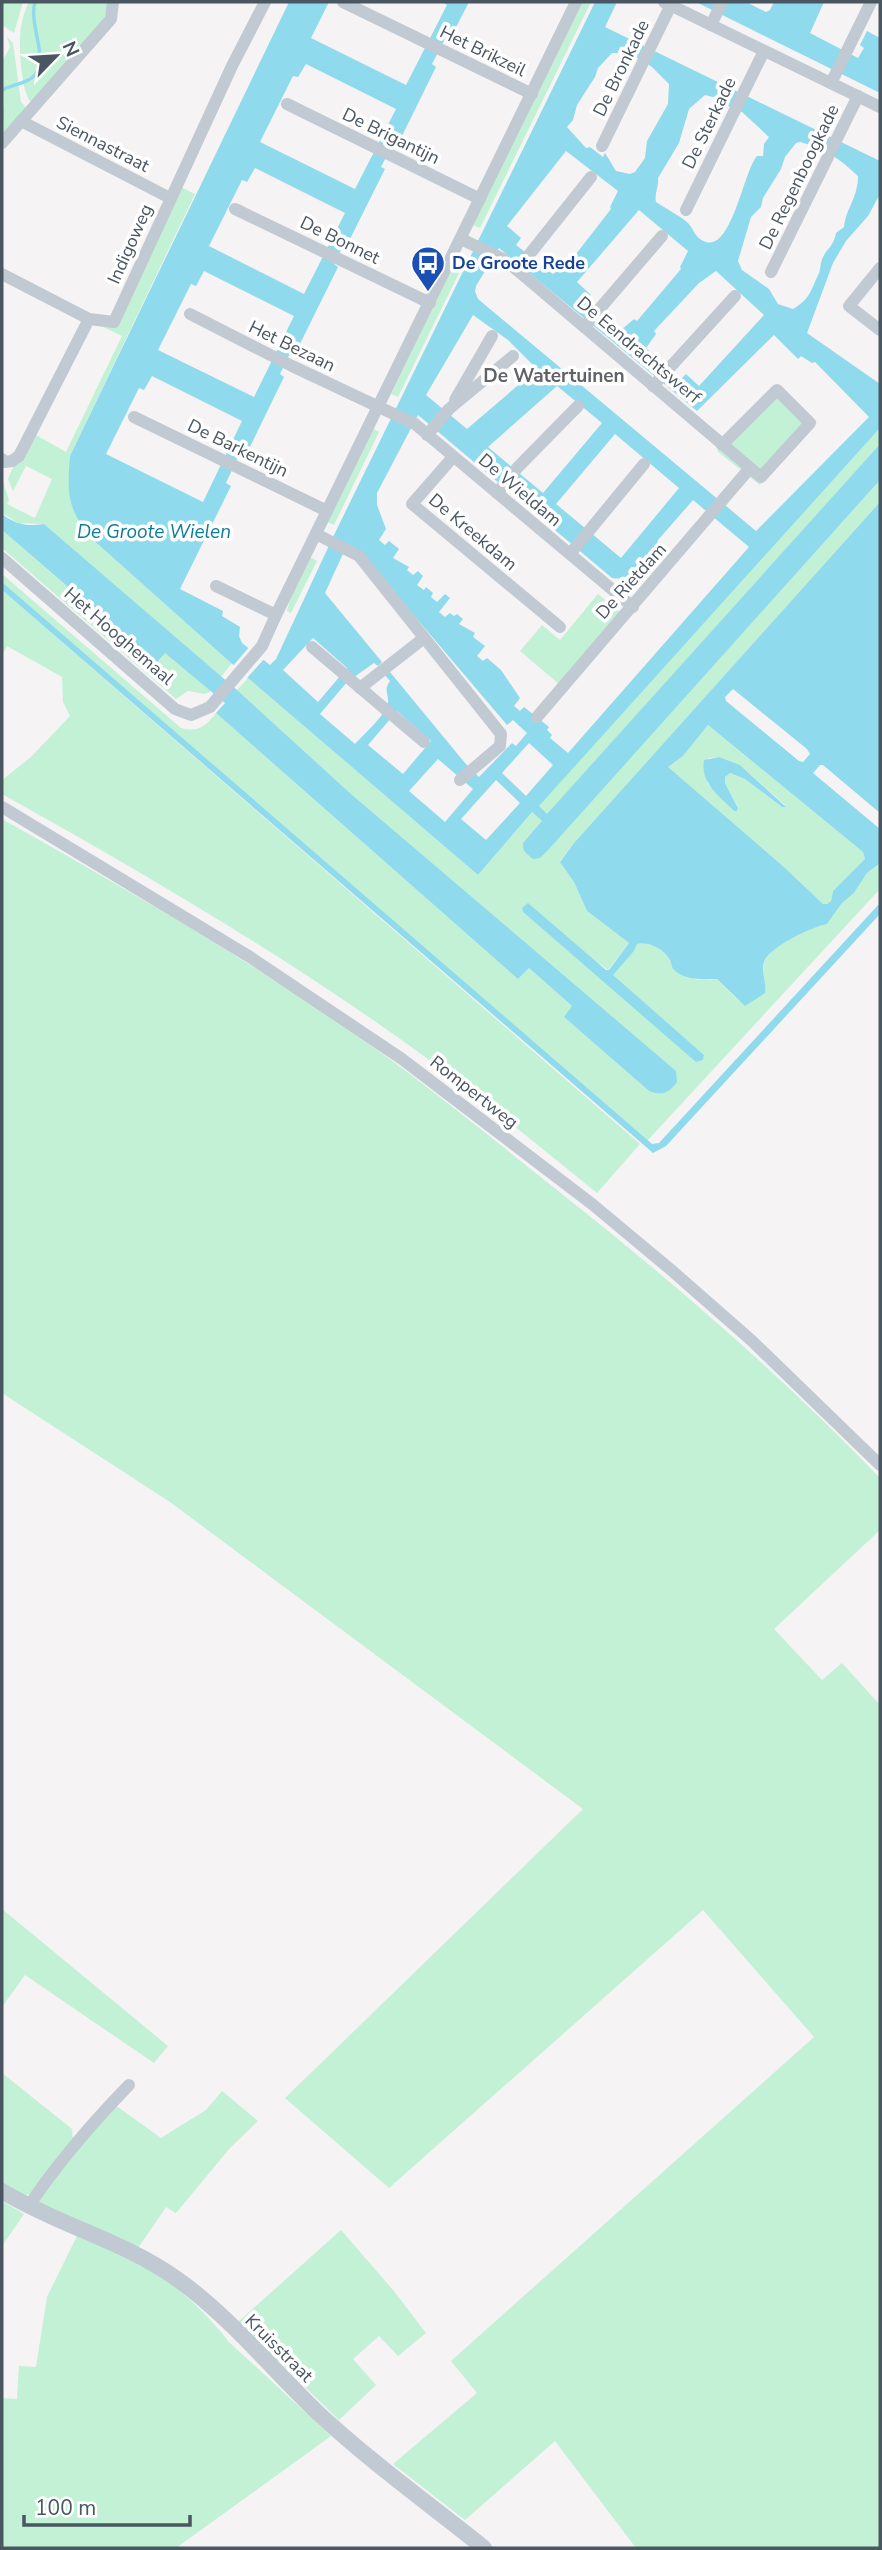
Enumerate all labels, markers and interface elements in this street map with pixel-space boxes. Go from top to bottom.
street label: De Bronkade [587,16,655,120]
street label: Het Brikzeil [436,20,531,82]
north arrow [21,21,91,91]
text: N [56,37,85,61]
street label: De Sterkade [676,73,742,173]
street label: De Regenboogkade [753,100,845,254]
street label: De Brigantijn [338,102,444,170]
street label: Siennastraat [52,110,154,178]
street label: Indigoweg [102,200,158,288]
street label: De Bonnet [296,210,385,270]
bus stop icon: De Groote Rede [409,244,447,293]
place label: De Groote Rede [452,251,585,275]
street label: De Eendrachtswerf [572,291,707,410]
street label: Het Bezaan [245,315,339,377]
district label: De Watertuinen [483,363,625,389]
street label: De Barkentijn [184,413,292,483]
street label: De Wieldam [473,448,567,532]
street label: De Kreekdam [424,488,522,576]
water label: De Groote Wielen [77,519,231,545]
street label: De Rietdam [590,538,672,624]
street label: Het Hooghemaal [59,582,179,691]
street label: Rompertweg [425,1050,523,1134]
street label: Kruisstraat [240,2309,319,2388]
scale bar [24,2484,191,2528]
text: 100 m [35,2494,96,2522]

